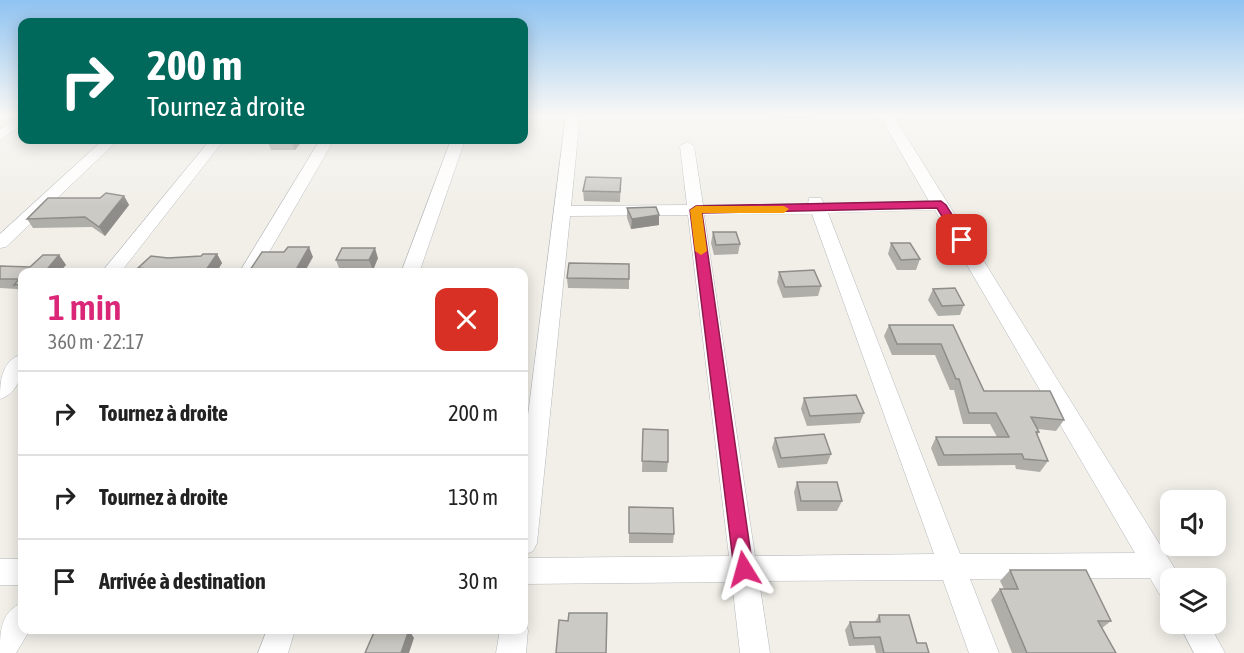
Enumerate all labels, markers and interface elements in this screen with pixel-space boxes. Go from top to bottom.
text: 200 m [147,41,242,89]
icon: right [48,42,126,120]
text: Tournez à droite [147,91,305,122]
pin [936,214,987,265]
icon: arrive [945,223,978,256]
text: 1 min [48,286,122,328]
button: close [435,288,498,351]
text: 360 m · 22:17 [48,330,144,353]
icon: right [48,397,81,430]
text: Tournez à droite [99,400,228,426]
text: 200 m [448,400,498,426]
icon: right [48,481,81,514]
text: Tournez à droite [99,484,228,510]
text: 130 m [448,484,498,510]
map controls [1160,490,1226,634]
button: sound [1160,490,1226,556]
position arrow [712,537,776,601]
icon: arrive [48,565,81,598]
text: Arrivée à destination [99,568,266,594]
text: 30 m [458,568,498,594]
button: layers [1160,568,1226,634]

